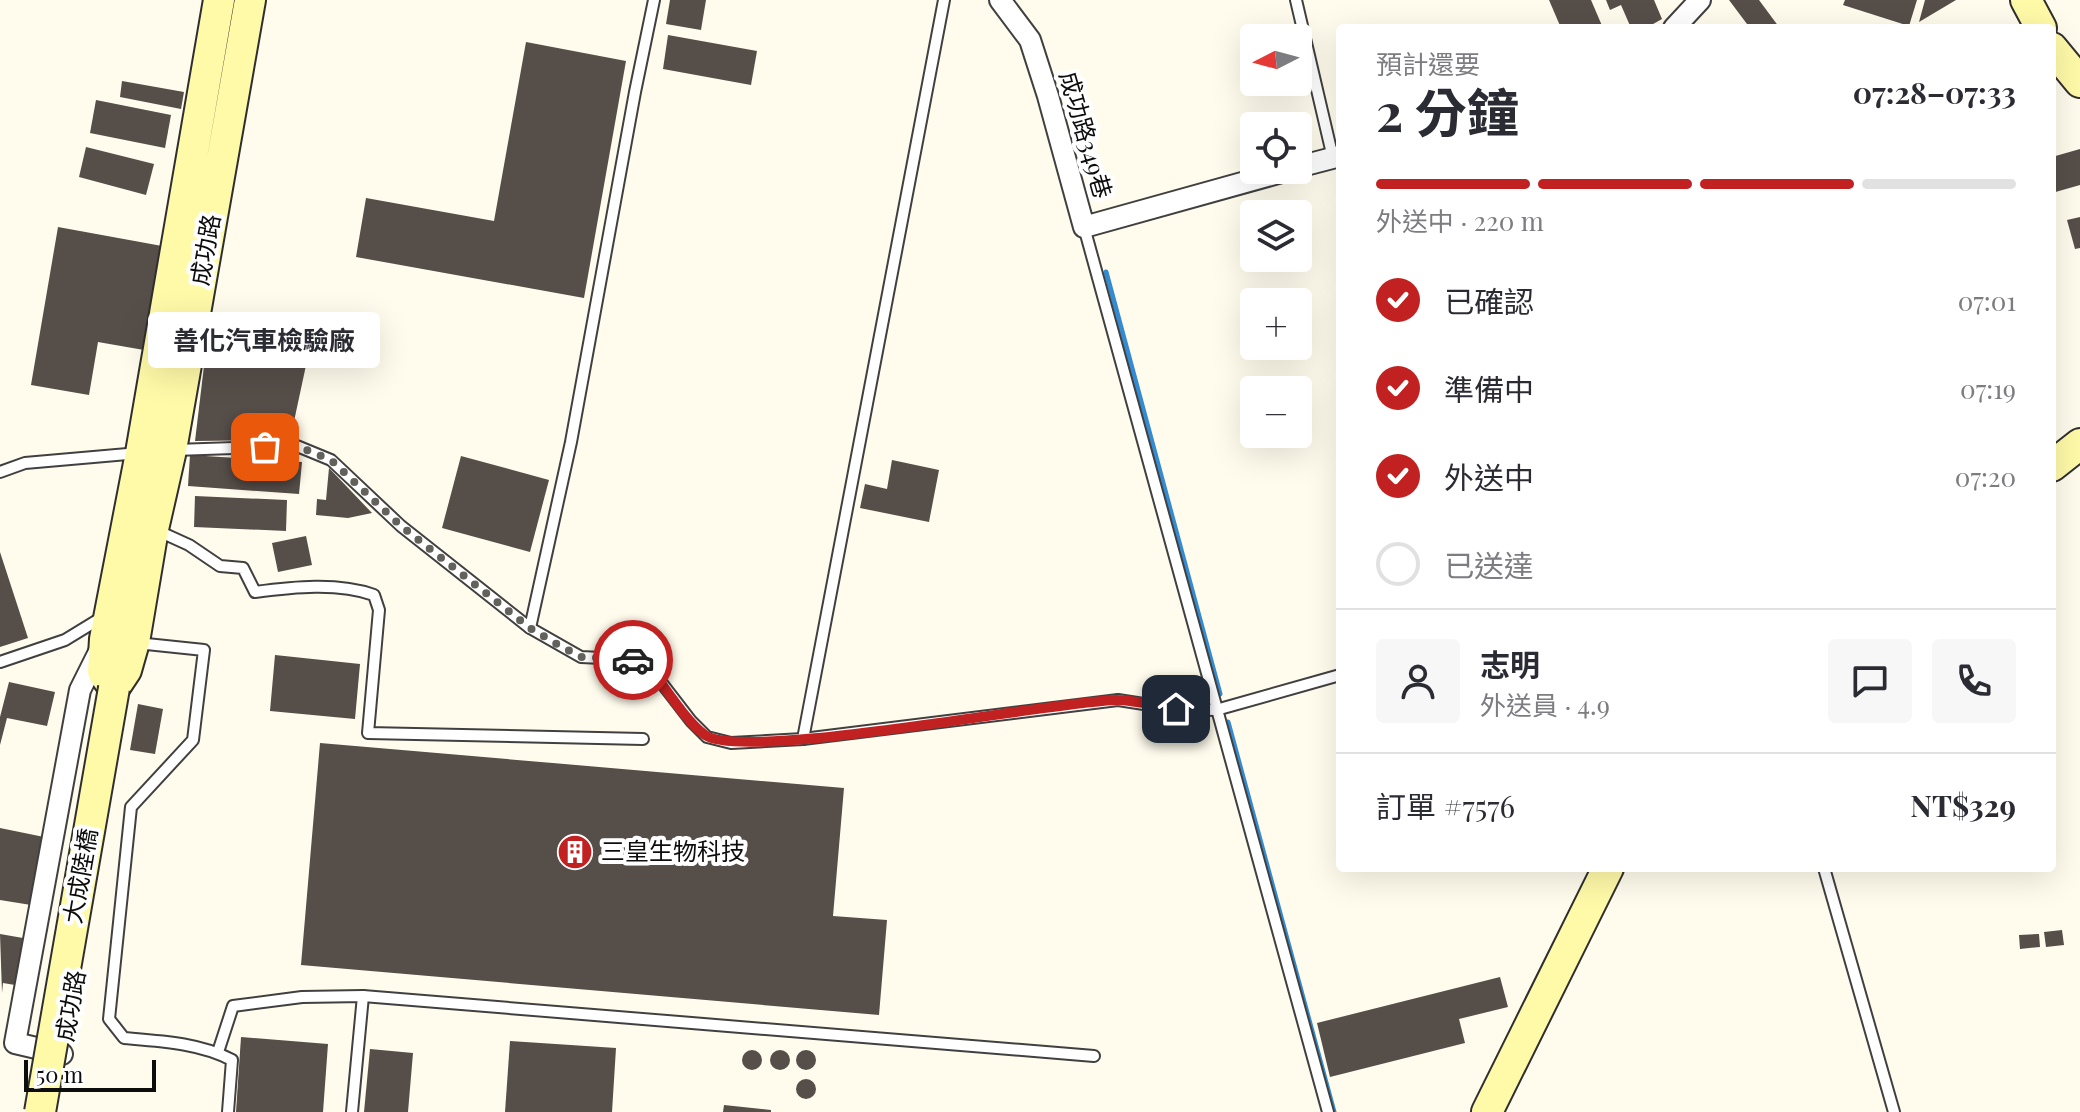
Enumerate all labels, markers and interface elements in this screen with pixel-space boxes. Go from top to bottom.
north arrow [1240,24,1312,96]
map controls [1240,24,1312,448]
text: 預計還要 [1376,46,1480,81]
street label: 成功路349巷 [1054,67,1120,202]
text: 07:28–07:33 [1853,72,2016,112]
text: 2 分鐘 [1376,76,1519,145]
button: locate [1240,112,1312,184]
button: layers [1240,200,1312,272]
text: 外送中 · 220 m [1376,203,1544,238]
street label: 成功路 [182,211,226,288]
icon: check [1376,278,1420,322]
text: 已確認 [1444,281,1534,321]
text: 07:01 [1958,283,2016,318]
button: + [1240,288,1312,360]
callout: 善化汽車檢驗廠 [149,311,381,367]
text: 善化汽車檢驗廠 [173,322,355,357]
icon: check [1376,366,1420,410]
text: 準備中 [1444,369,1534,409]
text: 07:19 [1960,371,2016,406]
button: − [1240,376,1312,448]
pin [231,413,299,481]
icon: bag [243,425,287,469]
icon: check [1376,454,1420,498]
text: 外送中 [1444,457,1534,497]
text: 07:20 [1955,459,2016,494]
text: 已送達 [1444,545,1534,585]
courier [593,620,673,700]
icon: car [611,638,655,682]
button: person [1376,639,1460,723]
button: chat [1828,639,1912,723]
button: phone [1932,639,2016,723]
text: 志明 [1480,644,1540,684]
pin [1142,675,1210,743]
icon: home [1154,687,1198,731]
text: 外送員 · 4.9 [1480,687,1610,722]
text: NT$329 [1910,785,2016,825]
text: 訂單 #7576 [1376,786,1515,826]
street label: 大成陸橋 [55,826,103,926]
building icon: 三皇生物科技 [556,833,594,871]
place label: 三皇生物科技 [601,834,745,866]
street label: 成功路 [47,967,91,1044]
scale bar [24,1056,156,1092]
text: 50 m [36,1059,83,1089]

